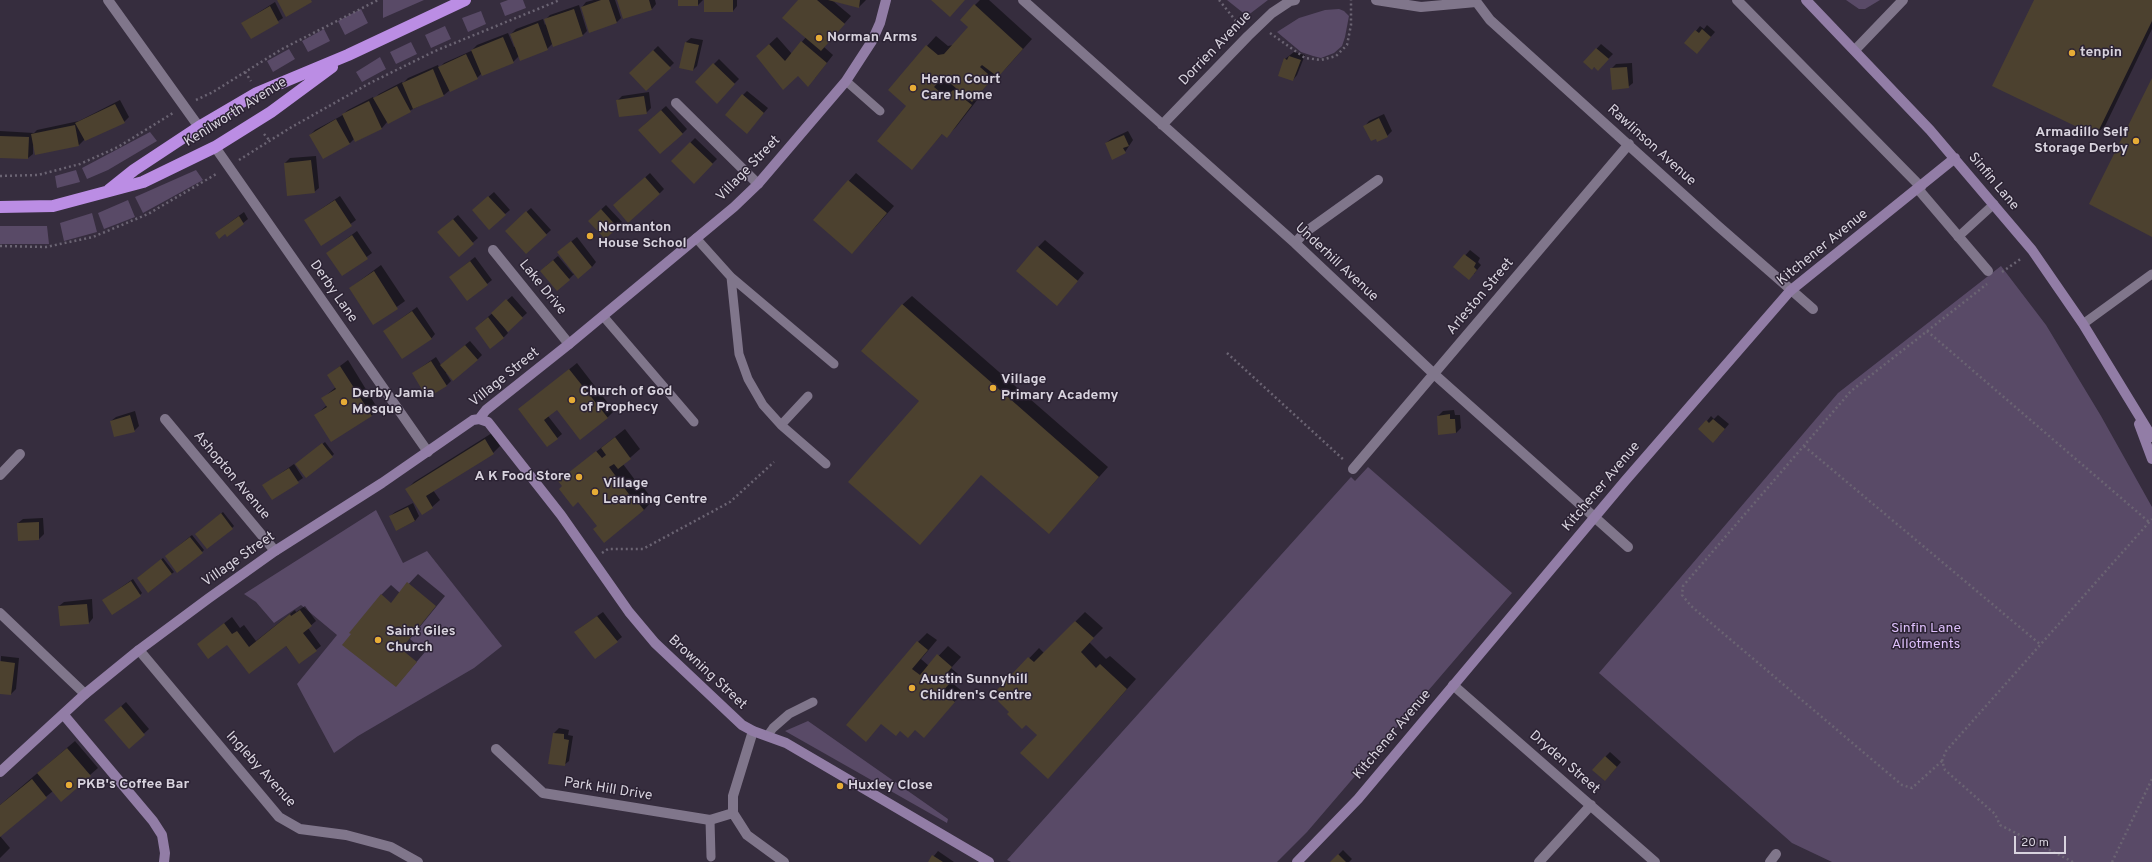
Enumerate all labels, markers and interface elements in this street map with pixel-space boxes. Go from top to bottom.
street label: Dorrien Avenue [1176,8,1256,90]
place label: Norman Arms [827,30,917,46]
marker: Norman Arms [814,33,824,43]
place label: tenpin [2080,45,2122,61]
marker: tenpin [2067,48,2077,58]
place label: Heron Court Care Home [921,72,1001,104]
street label: Kenilworth Avenue [182,75,290,151]
marker: Heron Court Care Home [908,83,918,93]
street label: Rawlinson Avenue [1603,102,1699,190]
place label: Armadillo Self Storage Derby [2034,125,2128,158]
street label: Village Street [714,133,784,205]
marker: Armadillo Self Storage Derby [2131,136,2141,146]
street label: Sinfin Lane [1964,150,2022,214]
street label: Kitchener Avenue [1774,206,1872,290]
place label: Normanton House School [598,220,687,252]
street label: Underhill Avenue [1291,220,1381,306]
marker: Normanton House School [585,231,595,241]
street label: Arleston Street [1444,255,1518,339]
street label: Lake Drive [515,257,569,319]
street label: Derby Lane [305,258,361,326]
street label: Village Street [467,345,543,411]
place label: Village Primary Academy [1001,372,1119,404]
marker: Village Primary Academy [988,383,998,393]
place label: Church of God of Prophecy [580,384,672,416]
place label: Derby Jamia Mosque [352,386,434,418]
marker: Church of God of Prophecy [567,395,577,405]
marker: Derby Jamia Mosque [339,397,349,407]
street label: Ashopton Avenue [189,428,273,524]
street label: Kitchener Avenue [1560,439,1644,535]
place label: A K Food Store [475,469,571,485]
marker: A K Food Store [574,472,584,482]
place label: Village Learning Centre [603,476,707,508]
marker: Village Learning Centre [590,487,600,497]
street label: Village Street [199,529,279,591]
park label: Sinfin Lane Allotments [1891,621,1961,654]
place label: Saint Giles Church [386,624,456,656]
street label: Browning Street [664,632,750,714]
marker: Saint Giles Church [373,635,383,645]
place label: Austin Sunnyhill Children's Centre [920,672,1032,704]
marker: Austin Sunnyhill Children's Centre [907,683,917,693]
street label: Kitchener Avenue [1351,687,1435,783]
street label: Dryden Street [1525,728,1603,798]
street label: Ingleby Avenue [221,729,299,811]
street label: Park Hill Drive [563,775,653,805]
place label: PKB's Coffee Bar [77,777,189,793]
place label: Huxley Close [848,778,933,794]
marker: PKB's Coffee Bar [64,780,74,790]
marker: Huxley Close [835,781,845,791]
scale bar [2016,828,2068,854]
text: 20 m [2021,835,2049,851]

